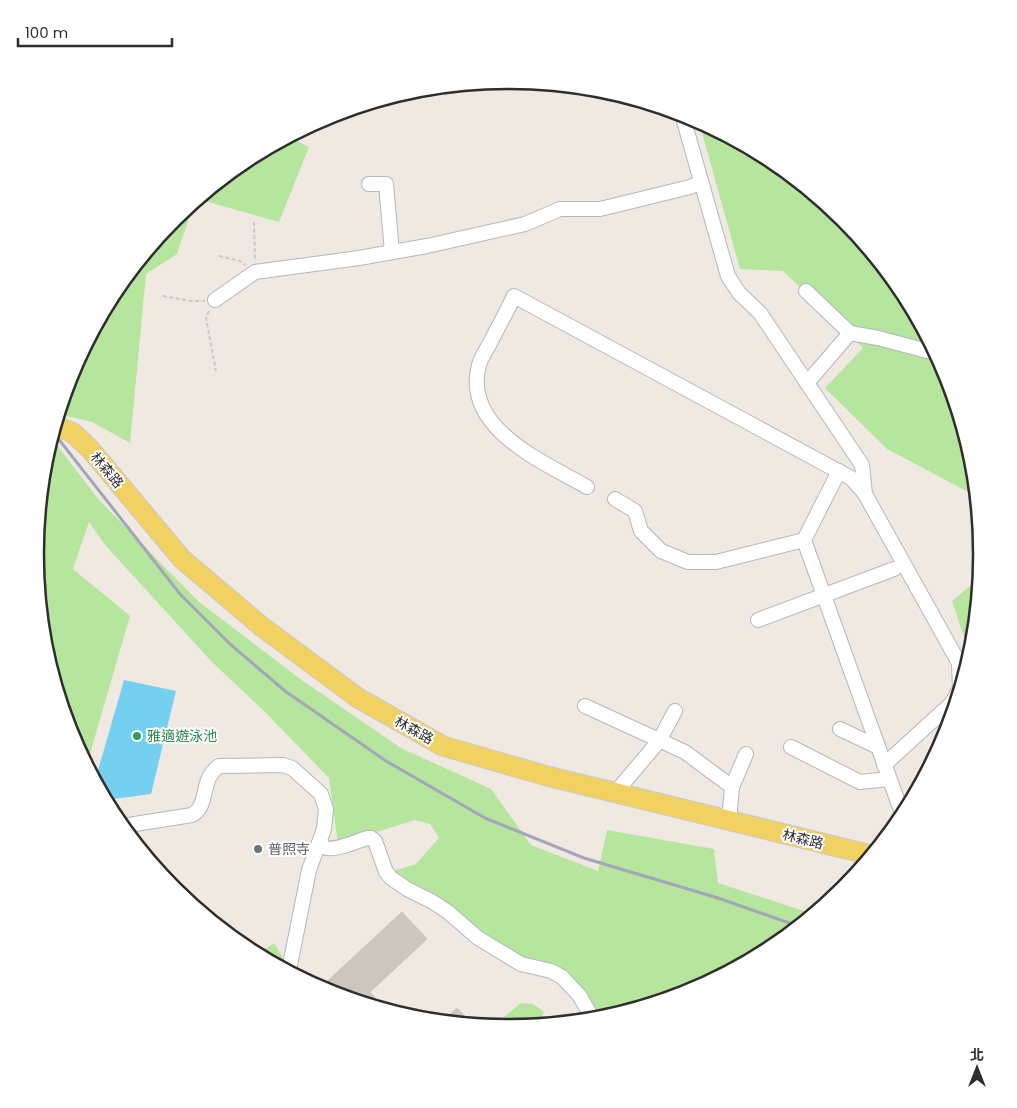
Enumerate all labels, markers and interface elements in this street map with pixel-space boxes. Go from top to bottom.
scale bar [18,15,171,47]
text: 100 m [25,22,68,43]
street label: 林森路 [86,447,128,493]
street label: 林森路 [391,711,437,749]
place label: 雅適遊泳池 [147,726,217,746]
marker: 雅適遊泳池 [131,730,143,742]
street label: 林森路 [780,824,826,854]
place label: 普照寺 [268,839,310,859]
marker: 普照寺 [252,843,264,855]
north arrow [952,1043,1002,1093]
text: 北 [970,1045,984,1065]

